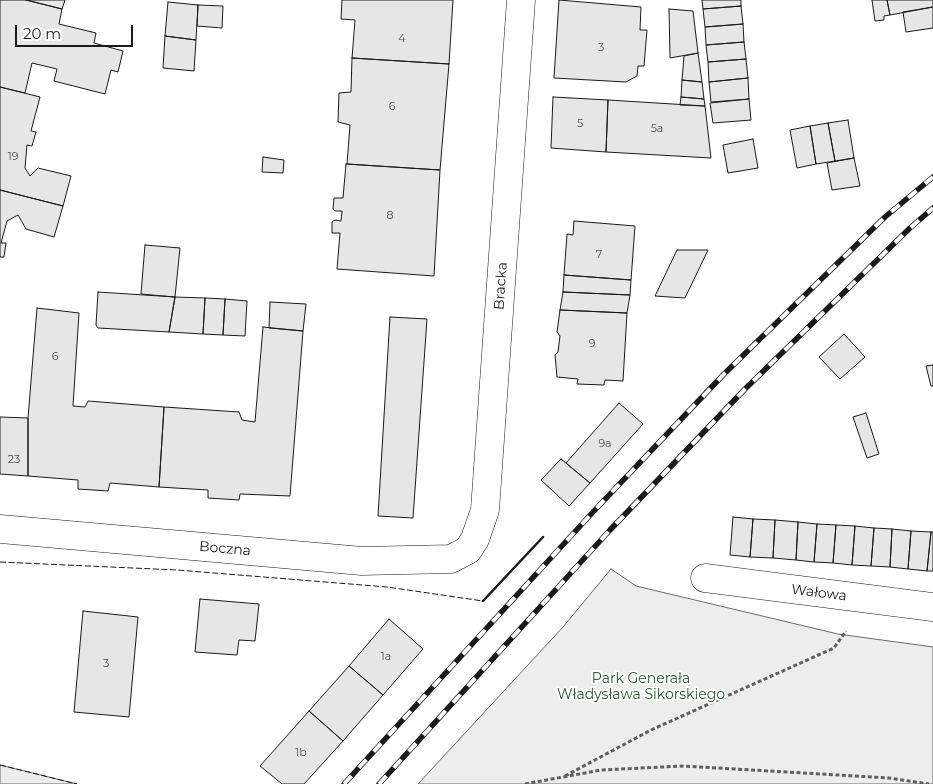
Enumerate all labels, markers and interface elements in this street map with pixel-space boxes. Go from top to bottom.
scale bar [18,15,135,47]
text: 20 m [23,24,61,43]
house number: 4 [398,32,406,46]
house number: 3 [598,41,604,55]
house number: 6 [389,100,395,114]
house number: 5 [577,117,583,131]
house number: 5a [651,122,663,136]
house number: 19 [8,150,18,164]
house number: 8 [386,209,394,223]
house number: 7 [596,248,602,262]
street label: Bracka [491,261,511,311]
house number: 9 [589,337,595,351]
house number: 6 [52,350,58,364]
house number: 9a [598,437,612,451]
house number: 23 [8,453,20,467]
street label: Boczna [198,538,252,560]
street label: Wałowa [790,581,848,605]
house number: 1a [381,650,391,664]
house number: 3 [103,657,109,671]
park label: Park Generała Władysława Sikorskiego [557,671,725,704]
house number: 1b [295,746,307,760]

